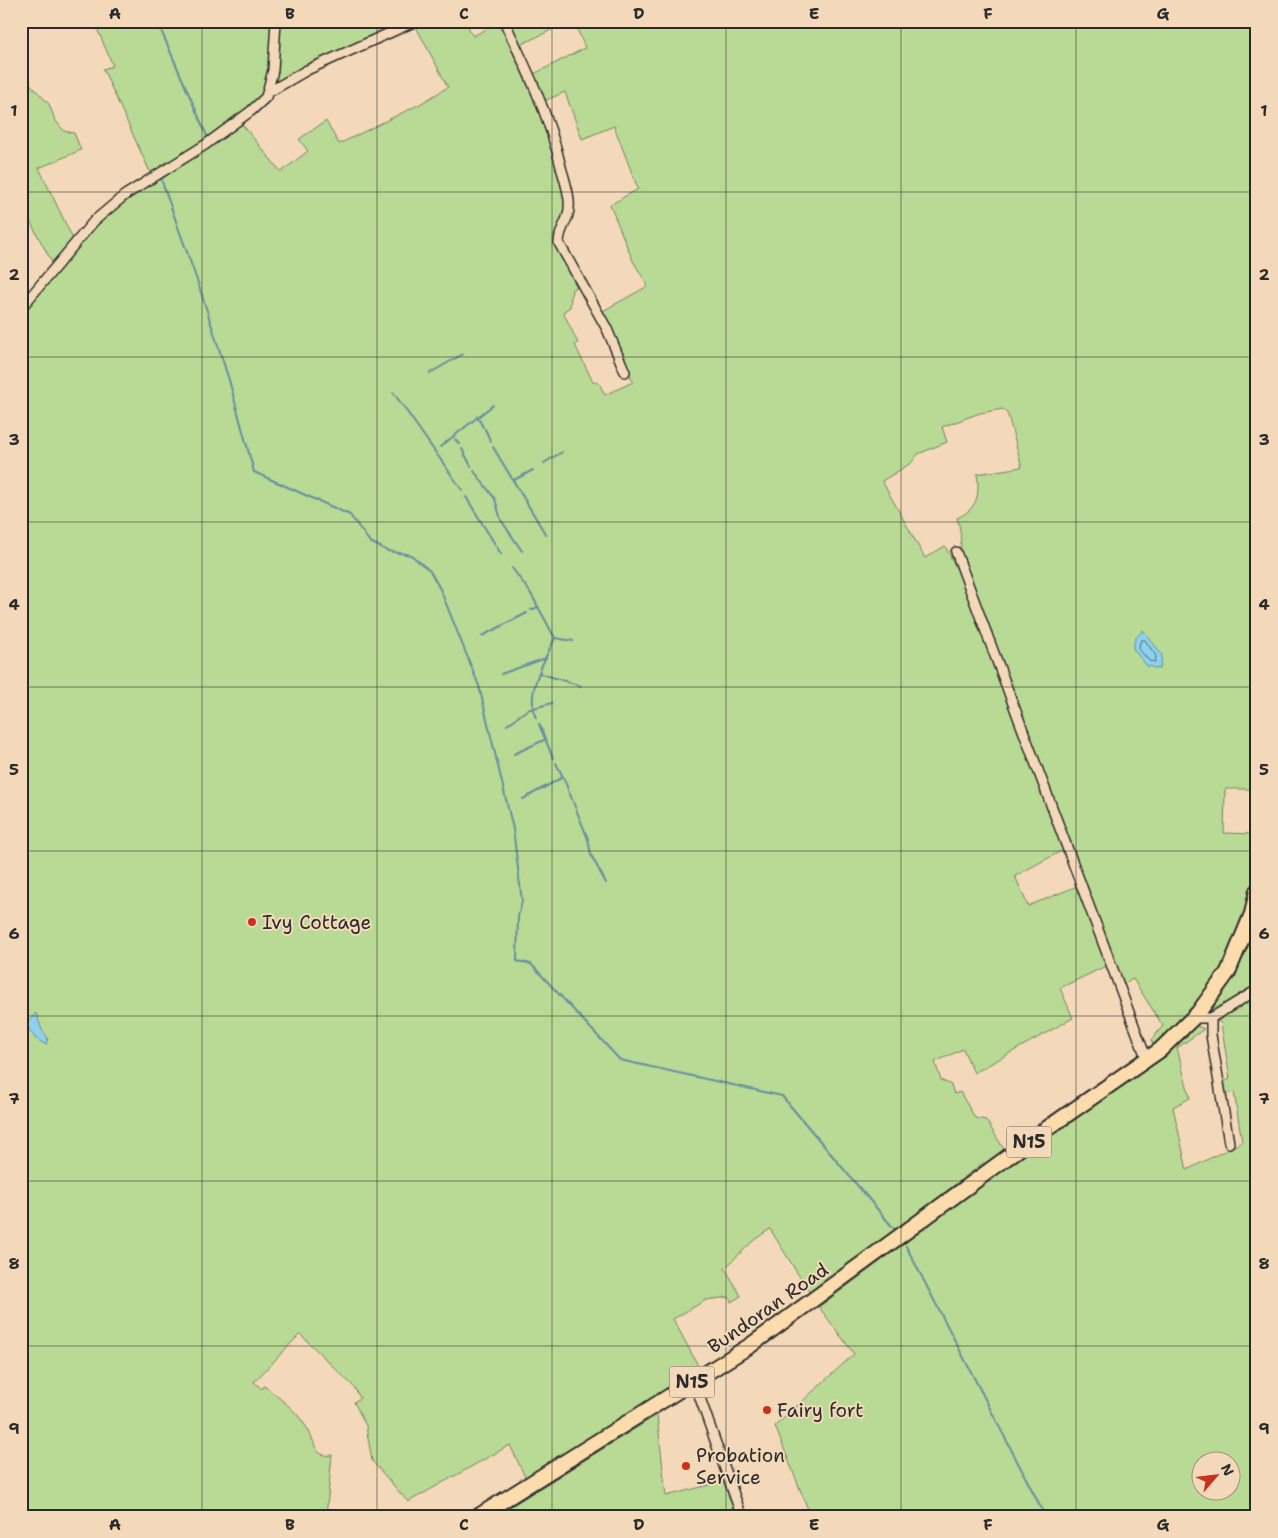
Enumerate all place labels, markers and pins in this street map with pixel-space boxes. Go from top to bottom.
place label: Ivy Cottage [262,910,371,935]
marker: Ivy Cottage [246,916,258,928]
place label: Fairy fort [777,1398,864,1423]
marker: Fairy fort [761,1404,773,1416]
place label: Probation Service [696,1443,785,1490]
marker: Probation Service [680,1460,692,1472]

